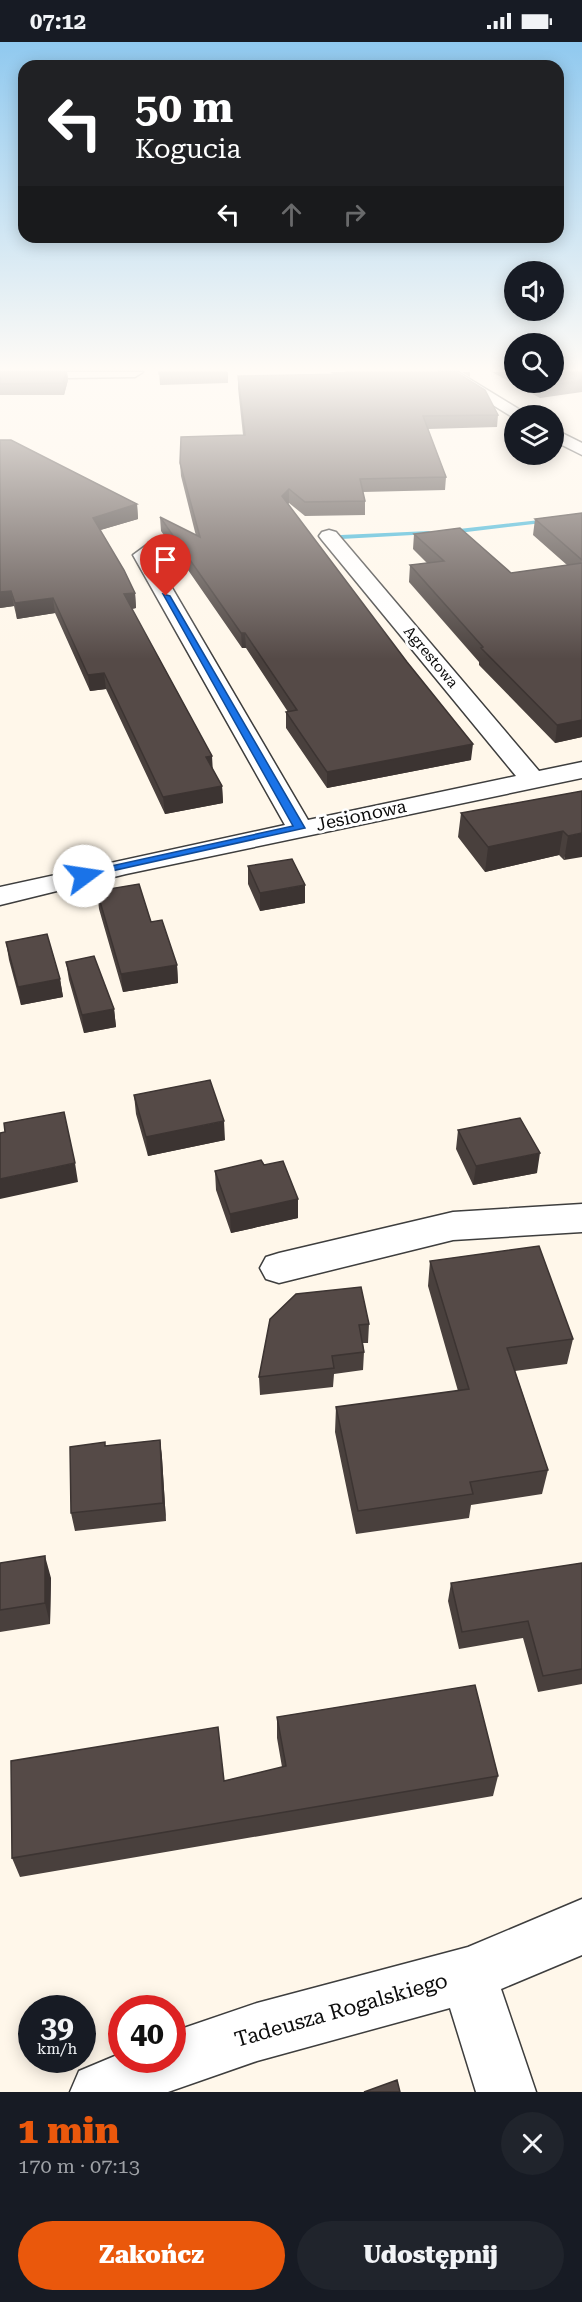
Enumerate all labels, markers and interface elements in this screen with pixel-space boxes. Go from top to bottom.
text: 07:12 [30,9,86,34]
text: 50 m [135,83,233,132]
icon: left [36,84,114,162]
text: Kogucia [135,133,241,165]
icon: left [212,198,245,231]
icon: ahead [275,198,308,231]
icon: right [338,198,371,231]
map controls [504,261,564,465]
button: sound [504,261,564,321]
button: search [504,333,564,393]
button: layers [504,405,564,465]
pin [140,534,191,596]
icon: arrive [149,543,182,576]
street label: Agrestowa [400,622,462,692]
street label: Jesionowa [314,795,408,835]
position arrow [52,844,116,908]
street label: Tadeusza Rogalskiego [232,1968,450,2052]
speed limit sign: 40 [108,1995,186,2073]
text: 39 [40,2009,74,2044]
text: km/h [37,2040,77,2058]
text: 1 min [18,2110,119,2152]
button: close [501,2112,564,2175]
text: 170 m · 07:13 [18,2154,140,2178]
button: Zakończ [18,2221,285,2290]
button: Udostępnij [297,2221,564,2290]

